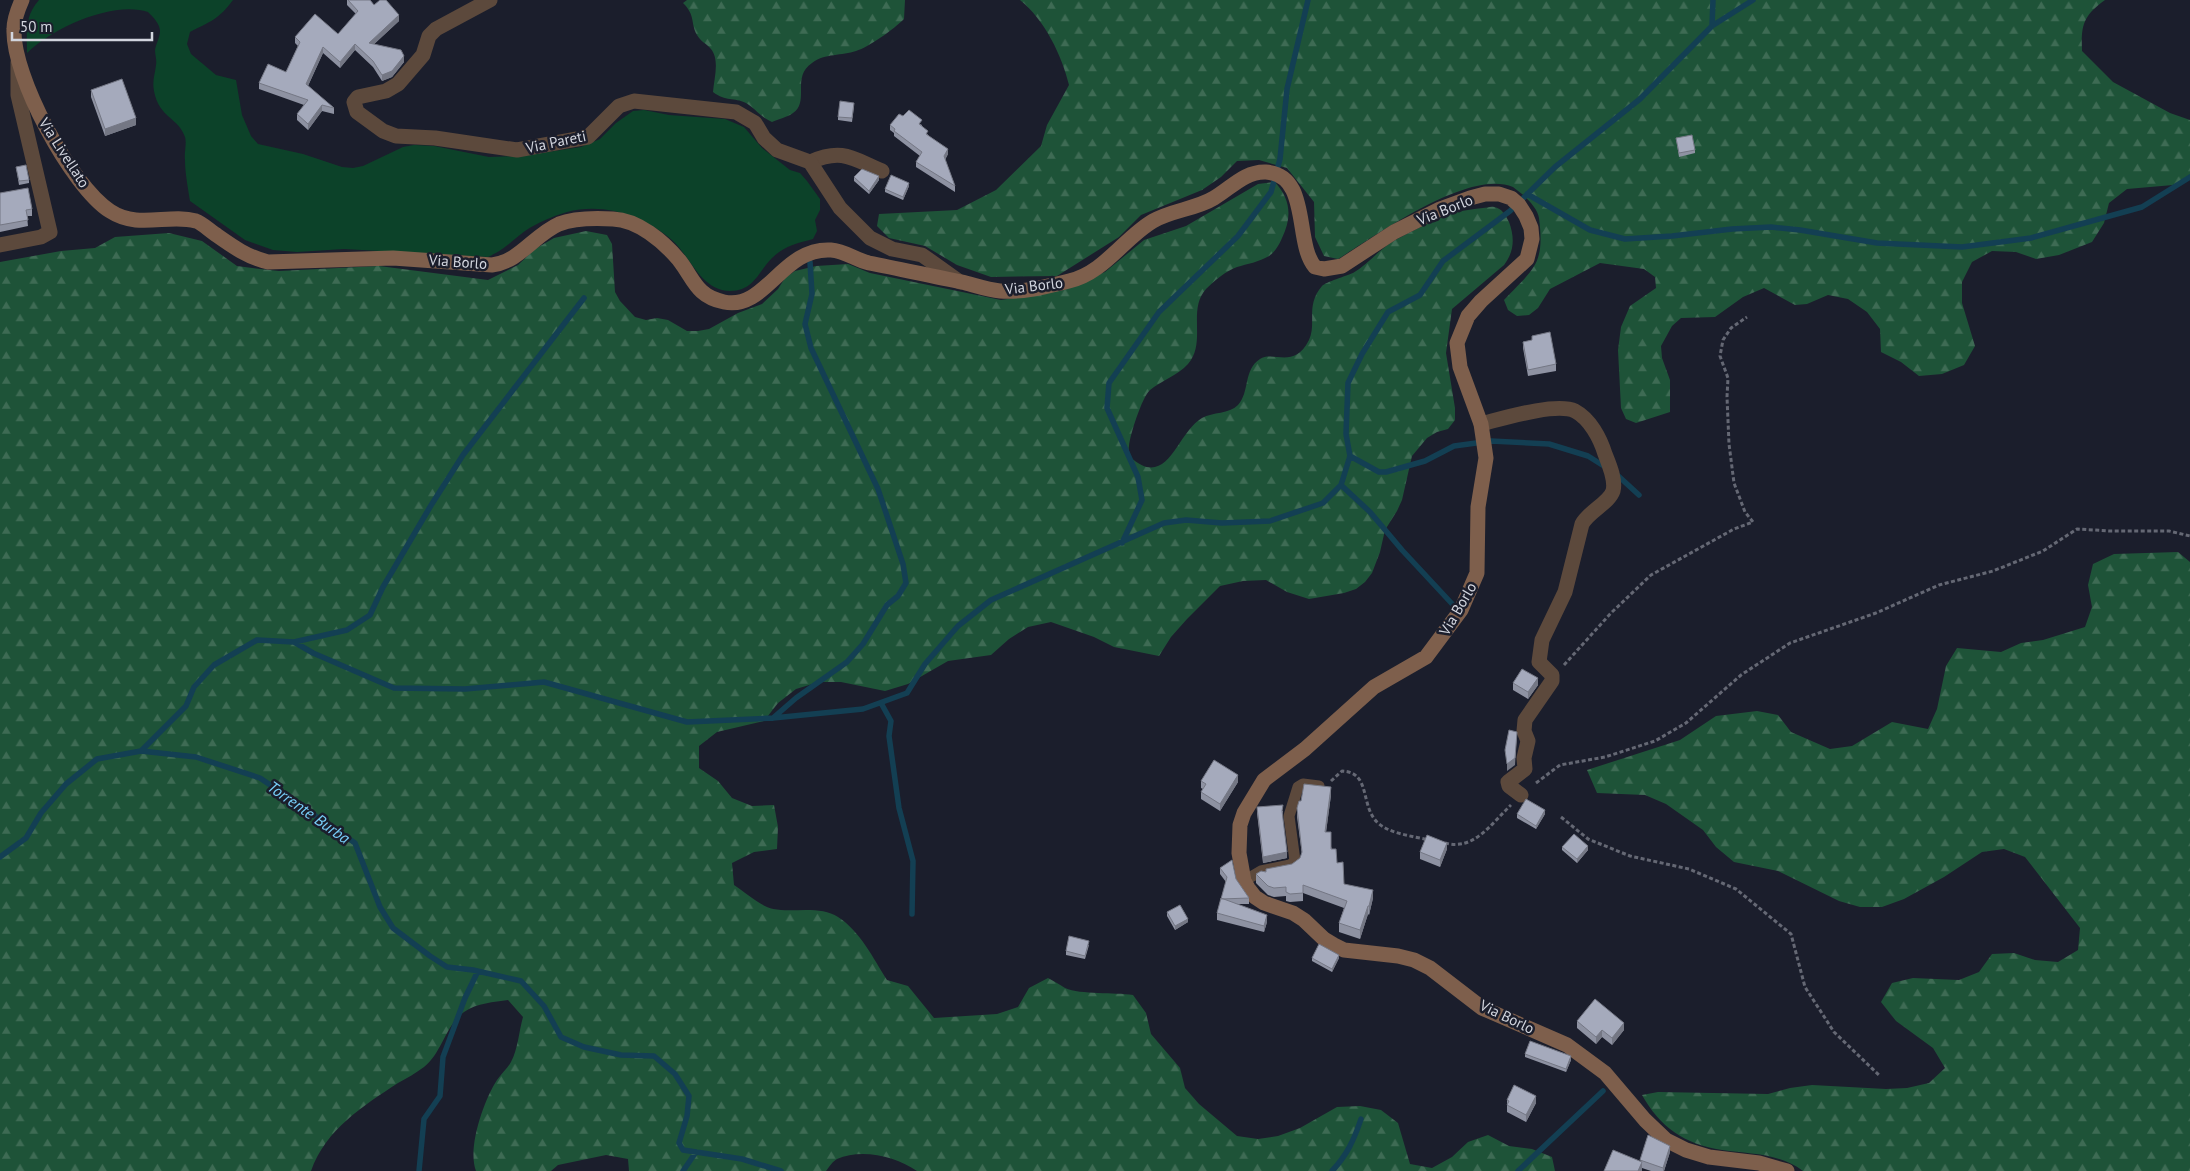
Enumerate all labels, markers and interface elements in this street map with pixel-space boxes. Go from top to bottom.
scale bar [12,10,152,42]
text: 50 m [20,17,53,36]
street label: Via Livellato [34,113,94,191]
street label: Via Pareti [523,126,588,157]
street label: Via Borlo [1413,190,1475,230]
street label: Via Borlo [427,250,488,273]
street label: Via Borlo [1003,273,1064,299]
street label: Via Borlo [1434,579,1480,640]
water label: Torrente Burba [264,776,354,848]
street label: Via Borlo [1476,995,1538,1038]

